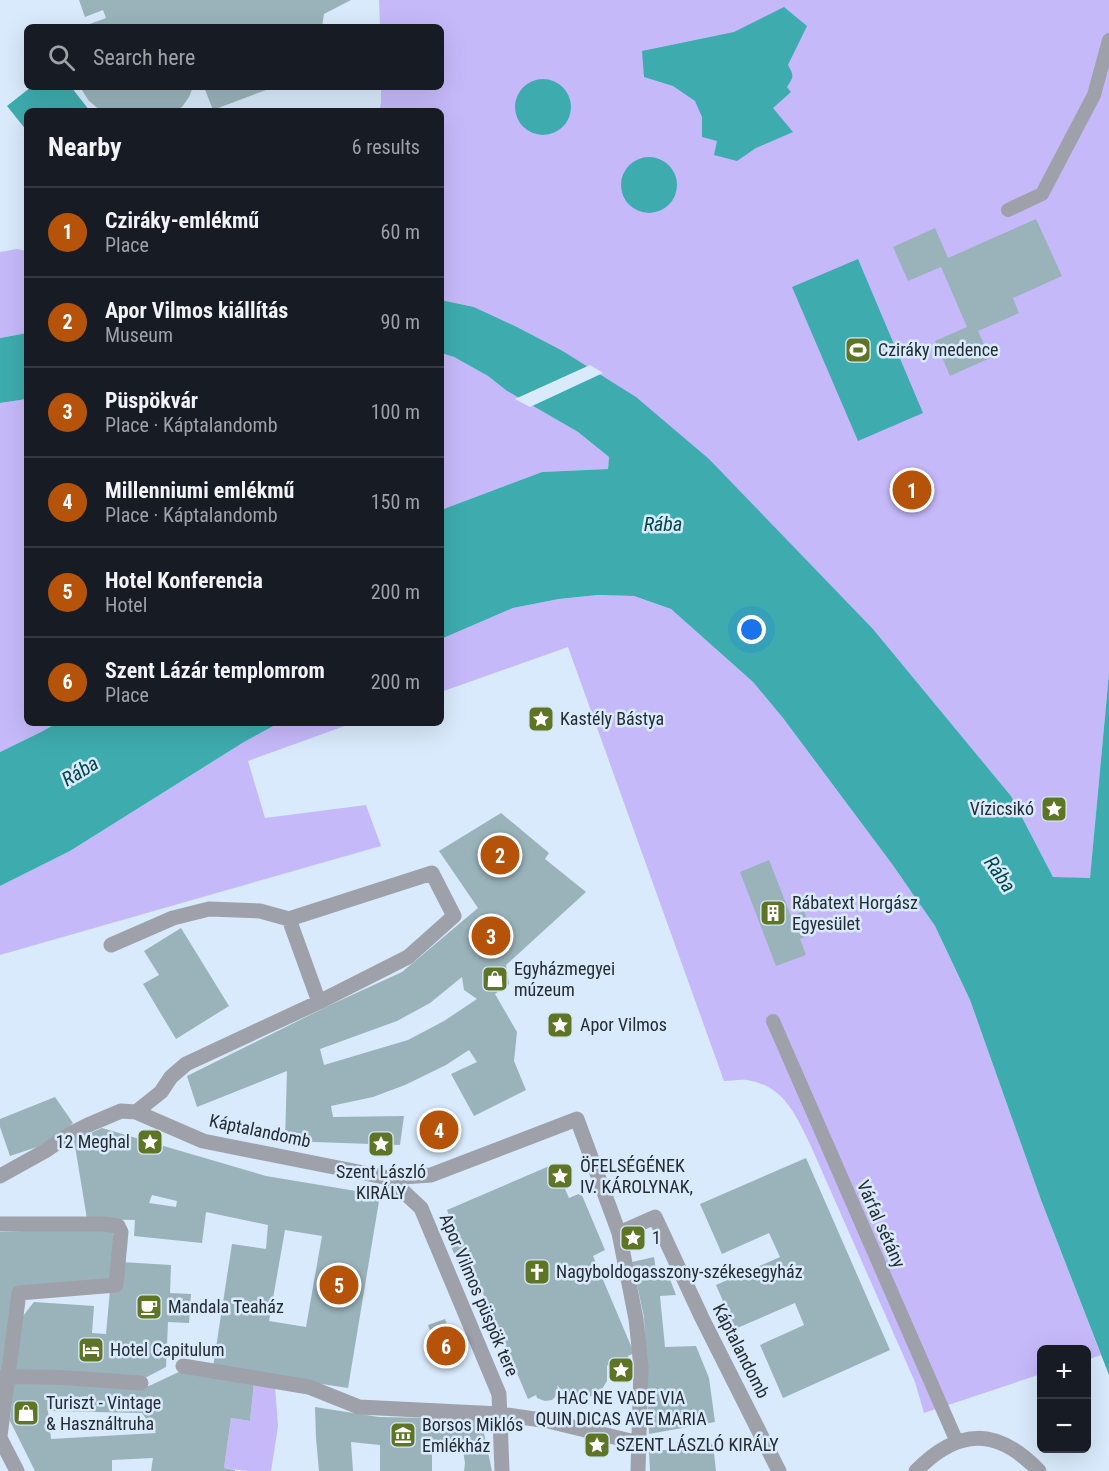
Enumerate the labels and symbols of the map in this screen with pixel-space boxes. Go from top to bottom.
sports icon: Cziráky medence [843,335,873,365]
place label: Cziráky medence [878,339,999,360]
pin: 1 [892,468,932,512]
water label: Rába [644,512,682,536]
your location [737,615,766,644]
place icon: Kastély Bástya [526,704,556,734]
place label: Kastély Bástya [560,708,664,729]
water label: Rába [57,751,103,791]
place icon: Vízicsikó [1039,794,1069,824]
place label: Vízicsikó [970,798,1034,819]
pin: 2 [480,832,520,878]
water label: Rába [979,851,1021,897]
place label: Rábatext Horgász Egyesület [792,892,918,934]
building icon: Rábatext Horgász Egyesület [758,898,788,928]
pin: 3 [472,914,510,958]
place label: Egyházmegyei múzeum [514,958,615,1000]
shop icon: Egyházmegyei múzeum [480,964,510,994]
place icon: Apor Vilmos [545,1010,575,1040]
place label: Apor Vilmos [580,1014,667,1035]
pin: 4 [420,1108,458,1152]
street label: Káptalandomb [207,1110,313,1152]
place icon: 12 Meghal [135,1127,165,1157]
place icon: Szent László KIRÁLY [366,1129,396,1159]
place label: 12 Meghal [56,1131,130,1152]
place label: ÖFELSÉGÉNEK IV. KÁROLYNAK, [580,1155,693,1197]
place label: Szent László KIRÁLY [336,1161,426,1203]
place icon: ÖFELSÉGÉNEK IV. KÁROLYNAK, [545,1161,575,1191]
street label: Várfal sétány [853,1177,910,1271]
street label: Apor Vilmos püspök tere [436,1210,523,1379]
place icon: 1 [618,1223,648,1253]
place label: 1 [652,1227,661,1248]
church icon: Nagyboldogasszony-székesegyház [522,1257,552,1287]
place label: Nagyboldogasszony-székesegyház [556,1261,803,1282]
pin: 5 [320,1262,358,1308]
cafe icon: Mandala Teaház [134,1292,164,1322]
place label: Mandala Teaház [168,1296,284,1317]
street label: Káptalandomb [709,1300,774,1402]
pin: 6 [426,1324,466,1368]
hotel icon: Hotel Capitulum [76,1335,106,1365]
place label: Hotel Capitulum [110,1339,224,1360]
place icon: HAC NE VADE VIA QUIN DICAS AVE MARIA [606,1355,636,1385]
place label: HAC NE VADE VIA QUIN DICAS AVE MARIA [535,1387,707,1429]
place label: Turiszt - Vintage & Használtruha [46,1392,161,1434]
shop icon: Turiszt - Vintage & Használtruha [11,1398,41,1428]
place label: Borsos Miklós Emlékház [422,1414,523,1456]
museum icon: Borsos Miklós Emlékház [388,1420,418,1450]
place icon: SZENT LÁSZLÓ KIRÁLY [582,1430,612,1460]
place label: SZENT LÁSZLÓ KIRÁLY [616,1434,779,1455]

